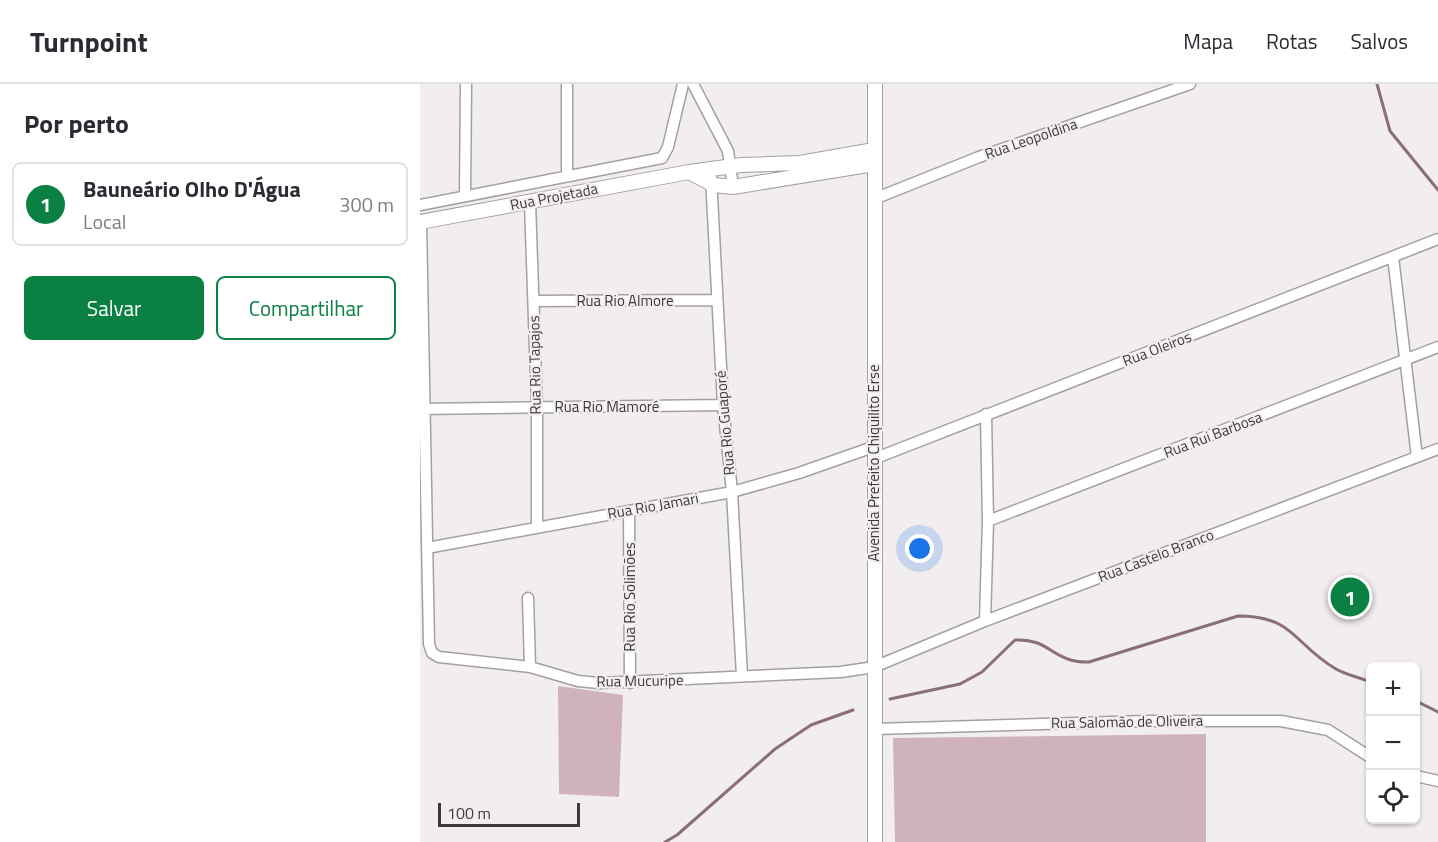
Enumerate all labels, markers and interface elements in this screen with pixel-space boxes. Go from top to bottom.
text: Turnpoint [30,20,148,63]
text: Mapa [1183,25,1233,57]
text: Rotas [1266,25,1317,57]
text: Salvos [1350,25,1408,57]
text: Por perto [24,104,129,143]
street label: Rua Leopoldina [981,112,1081,165]
text: Bauneário Olho D'Água [83,172,301,206]
street label: Rua Projetada [508,177,600,216]
text: 1 [40,189,51,220]
text: 300 m [339,189,394,220]
text: Local [83,206,126,237]
button: Salvar [24,276,204,340]
button: Compartilhar [216,276,396,340]
street label: Rua Rio Almore [576,289,674,312]
street label: Rua Rio Tapajos [522,315,547,415]
street label: Rua Oleiros [1119,325,1195,372]
street label: Avenida Prefeito Chiquilito Erse [862,364,885,562]
street label: Rua Rio Guaporé [708,370,741,476]
street label: Rua Rio Mamoré [555,395,659,418]
street label: Rua Rui Barbosa [1160,405,1266,464]
street label: Rua Rio Jamari [606,486,700,525]
street label: Rua Castelo Branco [1095,523,1217,588]
your location [905,534,934,563]
street label: Rua Rio Solimões [618,542,641,652]
pin: 1 [1330,574,1370,620]
map controls [1366,662,1420,824]
button: + [1366,662,1420,716]
street label: Rua Mucuripe [596,668,684,693]
street label: Rua Salomão de Oliveira [1051,709,1204,734]
button: − [1366,716,1420,770]
button: locate [1366,770,1420,824]
scale bar [438,800,580,828]
text: 100 m [447,801,491,825]

